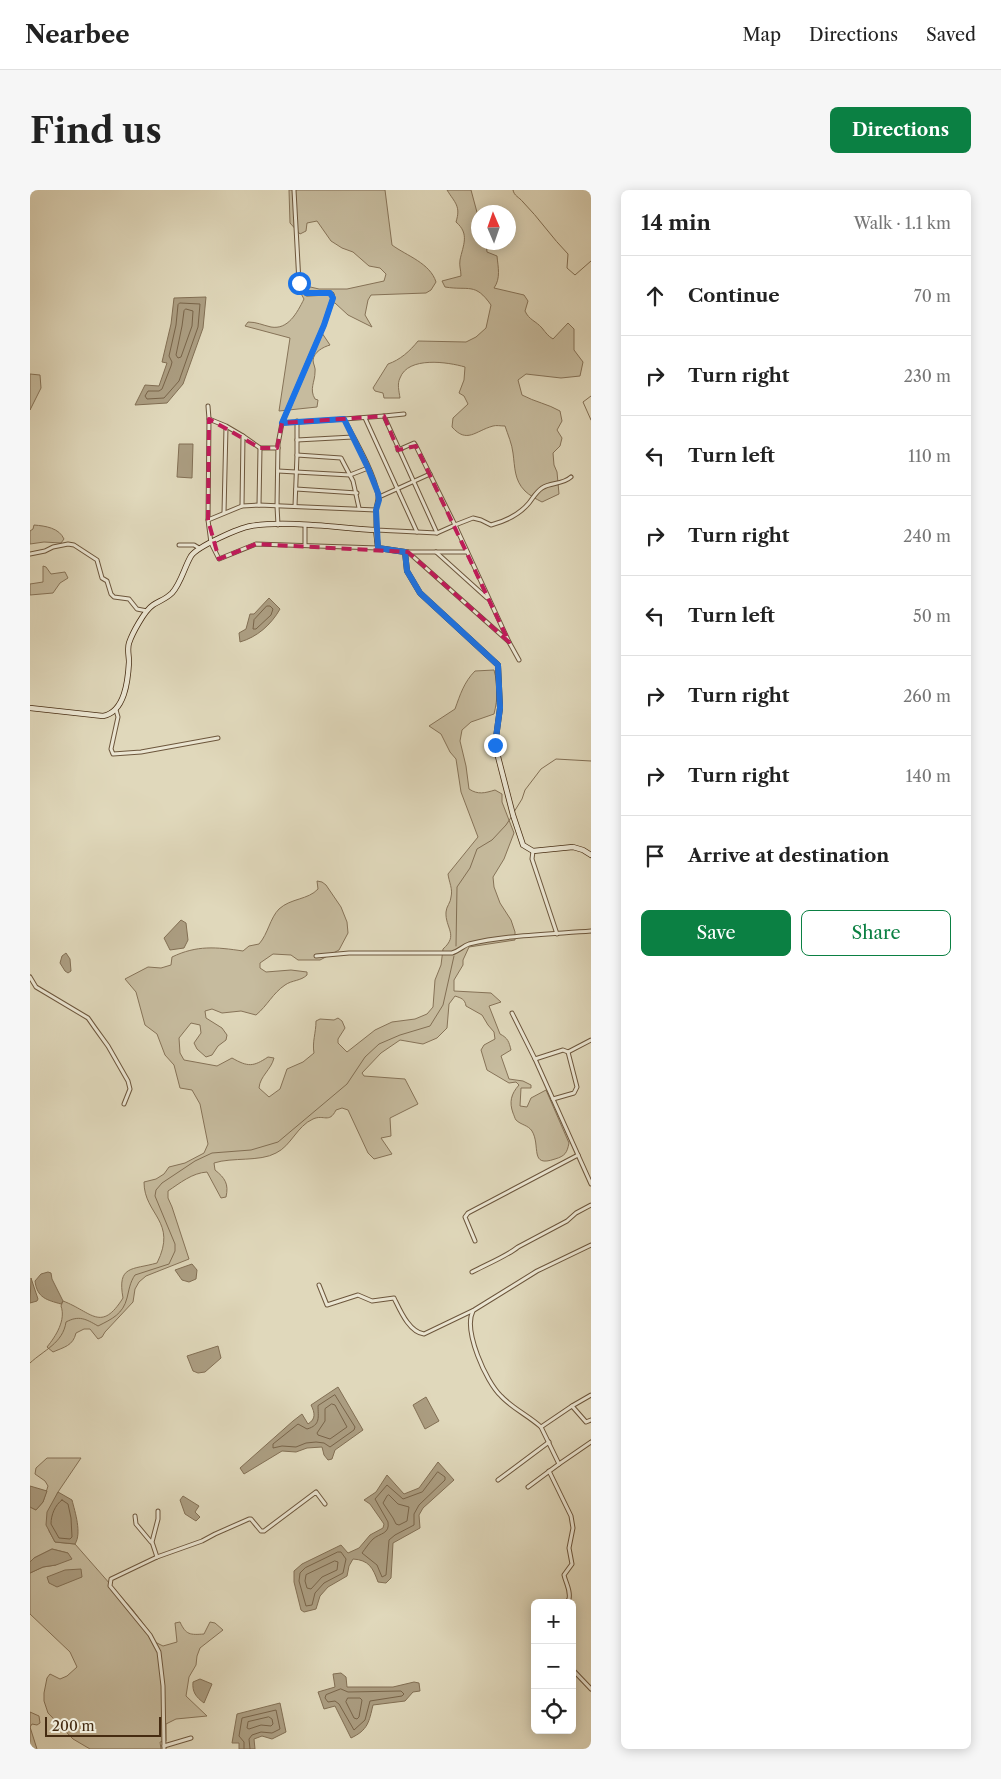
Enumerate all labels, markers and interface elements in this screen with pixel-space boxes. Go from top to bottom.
text: Nearbee [25,20,130,49]
text: Map [742,24,781,46]
text: Directions [809,24,898,46]
text: Saved [926,24,976,46]
button: Directions [830,107,971,153]
text: Find us [30,109,162,152]
north arrow [471,205,516,250]
text: 14 min [641,210,711,235]
text: Walk · 1.1 km [854,213,951,233]
route start [288,272,311,295]
icon: ahead [641,282,669,310]
text: Continue [688,284,780,307]
text: 70 m [914,286,951,306]
icon: right [641,362,669,390]
text: Turn right [688,364,789,387]
text: 230 m [904,366,951,386]
icon: left [641,442,669,470]
text: Turn left [688,444,775,467]
text: 110 m [908,446,951,466]
icon: right [641,522,669,550]
text: Turn right [688,524,789,547]
text: 240 m [903,526,951,546]
icon: left [641,602,669,630]
text: Turn left [688,604,775,627]
text: 50 m [913,606,951,626]
icon: right [641,682,669,710]
text: Turn right [688,684,789,707]
text: 260 m [903,686,951,706]
route end [484,734,507,757]
icon: right [641,762,669,790]
text: Turn right [688,764,789,787]
text: 140 m [906,766,951,786]
icon: arrive [641,842,669,870]
text: Arrive at destination [688,844,889,867]
button: Save [641,910,791,956]
button: Share [801,910,951,956]
map controls [531,1599,576,1734]
button: + [531,1599,576,1644]
button: − [531,1644,576,1689]
button: locate [531,1689,576,1734]
scale bar [45,1714,161,1737]
text: 200 m [52,1717,95,1735]

